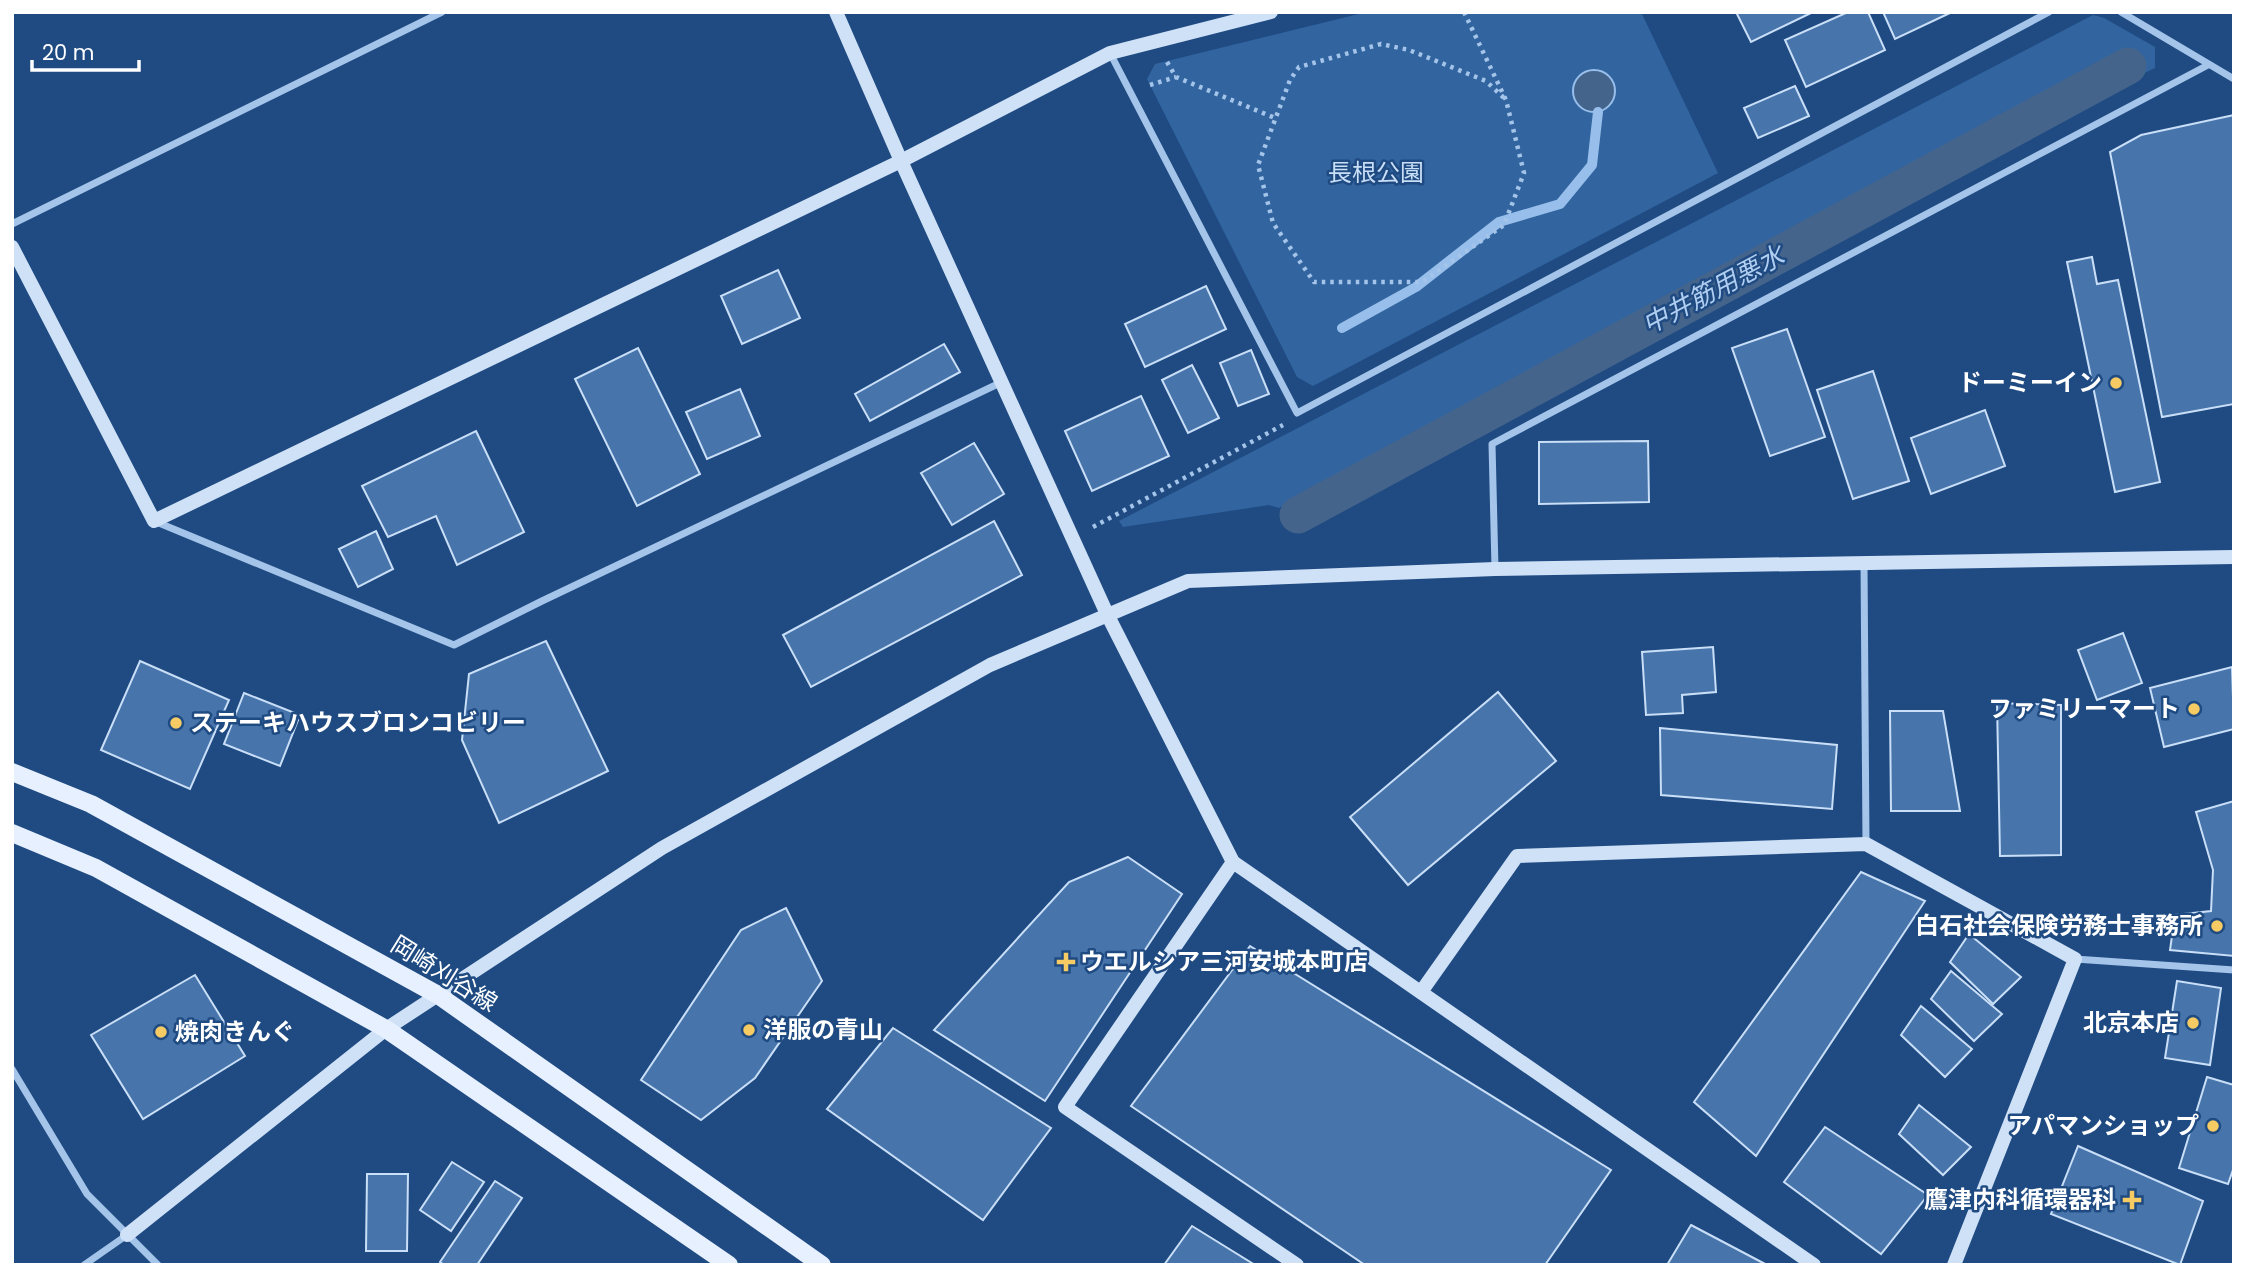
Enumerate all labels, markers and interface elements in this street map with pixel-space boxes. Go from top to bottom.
scale bar [32,28,138,72]
text: 20 m [42,38,95,67]
park label: 長根公園 [1328,156,1424,189]
water label: 中井筋用悪水 [1636,236,1793,343]
place label: ドーミーイン [1958,366,2102,399]
marker: ドーミーイン [2108,375,2124,391]
place label: ファミリーマート [1988,692,2180,725]
marker: ファミリーマート [2186,701,2202,717]
place label: ステーキハウスブロンコビリー [190,706,526,739]
marker: ステーキハウスブロンコビリー [168,715,184,731]
place label: 白石社会保険労務士事務所 [1915,909,2203,942]
marker: 白石社会保険労務士事務所 [2209,918,2225,934]
street label: 岡崎刈谷線 [385,928,504,1019]
place label: ウエルシア三河安城本町店 [1080,945,1368,978]
marker: ウエルシア三河安城本町店 [1058,954,1074,970]
place label: 北京本店 [2083,1006,2179,1039]
place label: 洋服の青山 [763,1013,883,1046]
place label: 焼肉きんぐ [175,1015,295,1048]
marker: 北京本店 [2185,1015,2201,1031]
marker: 洋服の青山 [741,1022,757,1038]
marker: 焼肉きんぐ [153,1024,169,1040]
place label: アパマンショップ [2007,1109,2199,1142]
marker: アパマンショップ [2205,1118,2221,1134]
place label: 鷹津内科循環器科 [1924,1183,2116,1216]
marker: 鷹津内科循環器科 [2122,1190,2142,1210]

